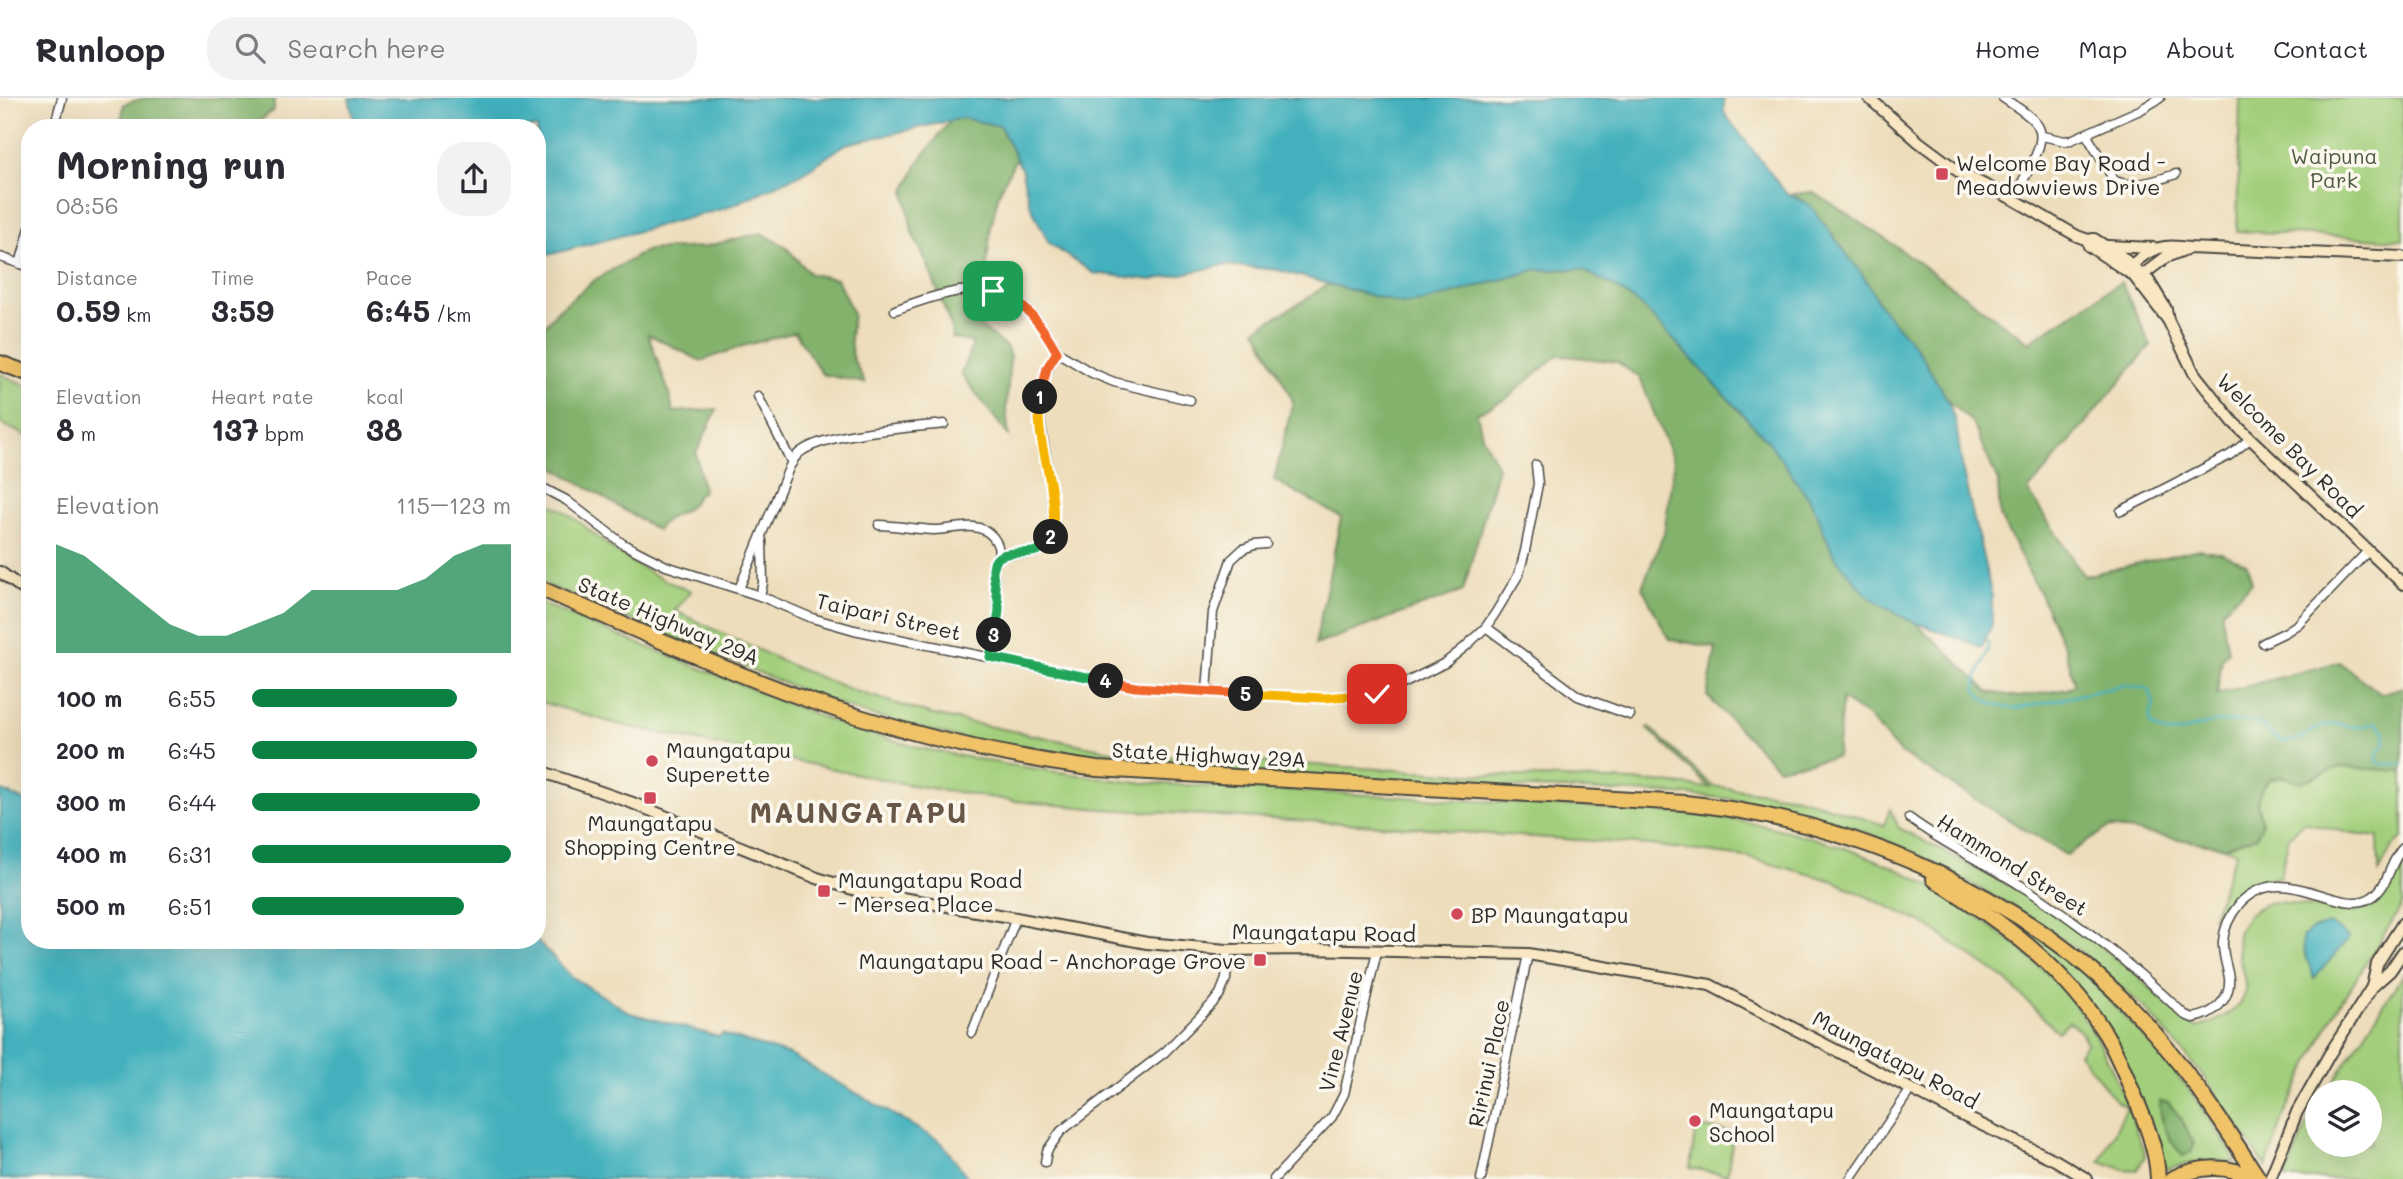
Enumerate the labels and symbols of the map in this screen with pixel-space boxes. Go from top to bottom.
park label: Waipuna Park [2290,142,2378,193]
place label: Welcome Bay Road - Meadowviews Drive [1956,149,2166,200]
marker: Welcome Bay Road - Meadowviews Drive [1934,166,1950,182]
pin [963,261,1023,321]
street label: Welcome Bay Road [2212,367,2368,523]
pin: 1 [1023,380,1058,414]
pin: 2 [1034,520,1068,555]
street label: State Highway 29A [574,570,764,670]
street label: Taipari Street [814,586,964,646]
pin: 3 [976,618,1012,652]
pin: 4 [1088,664,1124,698]
pin [1347,664,1407,724]
pin: 5 [1228,676,1264,712]
street label: State Highway 29A [1111,735,1307,773]
place label: Maungatapu Superette [666,736,791,787]
marker: Maungatapu Superette [644,753,660,769]
marker: Maungatapu Shopping Centre [642,790,658,806]
district label: MAUNGATAPU [749,794,969,830]
street label: Hammond Street [1933,807,2093,921]
place label: Maungatapu Shopping Centre [564,809,736,860]
place label: Maungatapu Road - Mersea Place [838,866,1022,917]
marker: Maungatapu Road - Mersea Place [816,883,832,899]
place label: BP Maungatapu [1471,901,1629,928]
marker: BP Maungatapu [1449,906,1465,922]
street label: Maungatapu Road [1232,917,1416,947]
place label: Maungatapu Road - Anchorage Grove [859,947,1246,974]
marker: Maungatapu Road - Anchorage Grove [1252,952,1268,968]
street label: Vine Avenue [1312,968,1368,1094]
street label: Ririnui Place [1461,997,1515,1129]
street label: Maungatapu Road [1808,1004,1984,1114]
place label: Maungatapu School [1709,1096,1834,1147]
marker: Maungatapu School [1687,1113,1703,1129]

